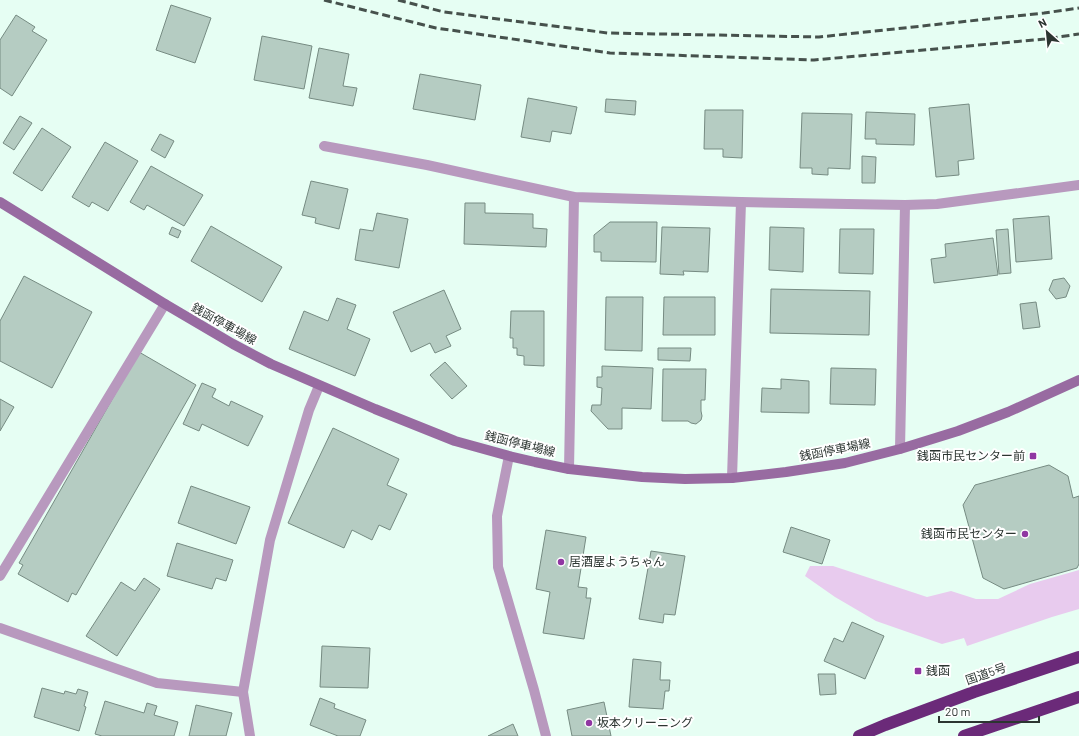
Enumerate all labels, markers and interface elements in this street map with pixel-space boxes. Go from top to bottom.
north arrow [1027,12,1067,52]
text: N [1036,15,1048,30]
street label: 銭函停車場線 [190,300,259,347]
street label: 銭函停車場線 [484,428,557,459]
street label: 銭函停車場線 [798,435,871,463]
place label: 銭函市民センター前 [917,448,1025,462]
marker: 銭函市民センター前 [1028,451,1038,461]
place label: 銭函市民センター [921,526,1017,540]
marker: 銭函市民センター [1020,529,1030,539]
place label: 居酒屋ようちゃん [569,554,665,568]
marker: 居酒屋ようちゃん [556,557,566,567]
street label: 国道5号 [963,660,1008,687]
place label: 銭函 [926,663,950,677]
marker: 銭函 [913,666,923,676]
scale bar [939,698,1039,724]
text: 20 m [945,704,971,718]
place label: 坂本クリーニング [597,715,693,729]
marker: 坂本クリーニング [584,718,594,728]

